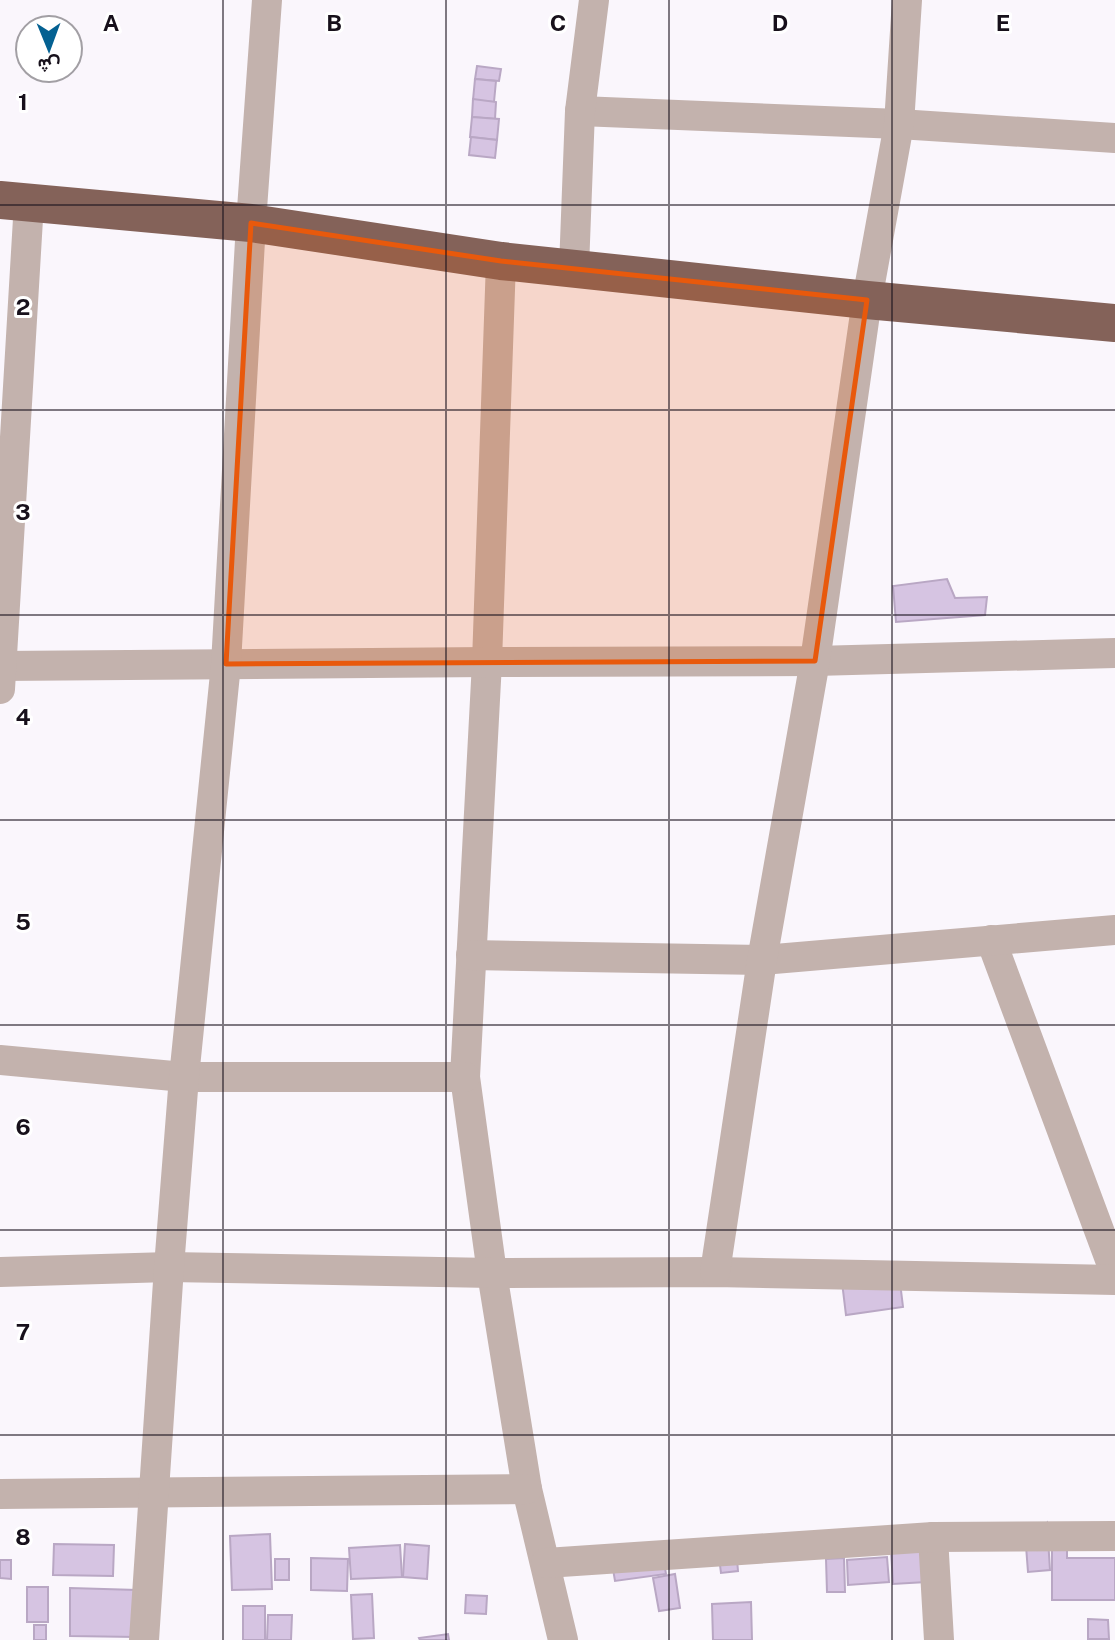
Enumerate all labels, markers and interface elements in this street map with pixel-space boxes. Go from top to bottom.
text: A [103,9,120,36]
text: B [326,9,342,36]
text: C [550,9,566,36]
text: D [772,9,788,36]
text: E [996,9,1010,36]
north arrow [14,14,84,84]
text: ش [38,54,61,77]
text: 1 [18,88,28,115]
text: 2 [16,293,30,320]
text: 3 [15,498,31,525]
text: 4 [15,703,31,730]
text: 5 [15,908,31,935]
text: 6 [15,1113,31,1140]
text: 7 [16,1318,30,1345]
text: 8 [15,1523,31,1550]

